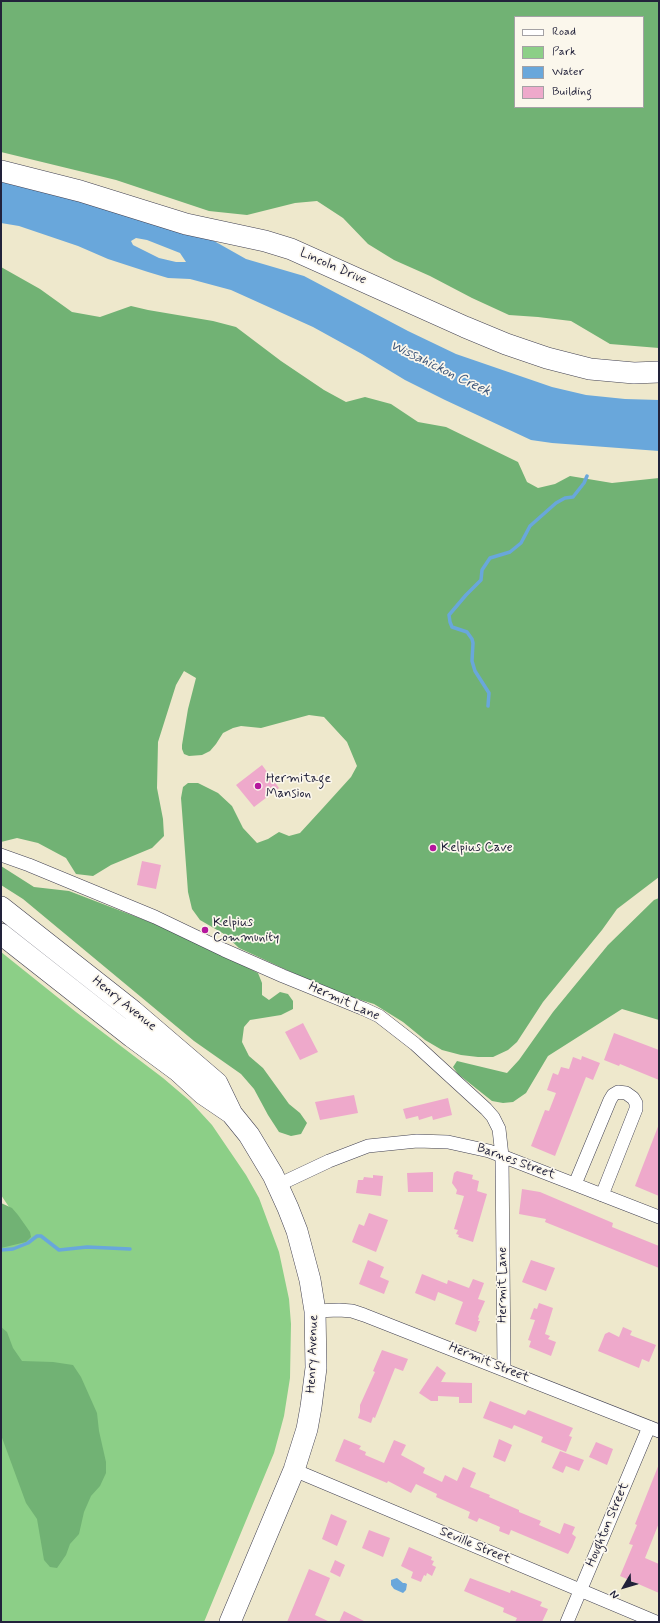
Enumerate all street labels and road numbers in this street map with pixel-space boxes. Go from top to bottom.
street label: Lincoln Drive [297,245,369,289]
street label: Henry Avenue [89,973,159,1035]
street label: Hermit Lane [306,979,382,1025]
street label: Barnes Street [475,1141,557,1183]
street label: Hermit Lane [495,1247,511,1323]
street label: Henry Avenue [304,1315,322,1393]
street label: Hermit Street [446,1340,532,1386]
street label: Houghton Street [583,1480,633,1570]
street label: Seville Street [437,1524,513,1568]

